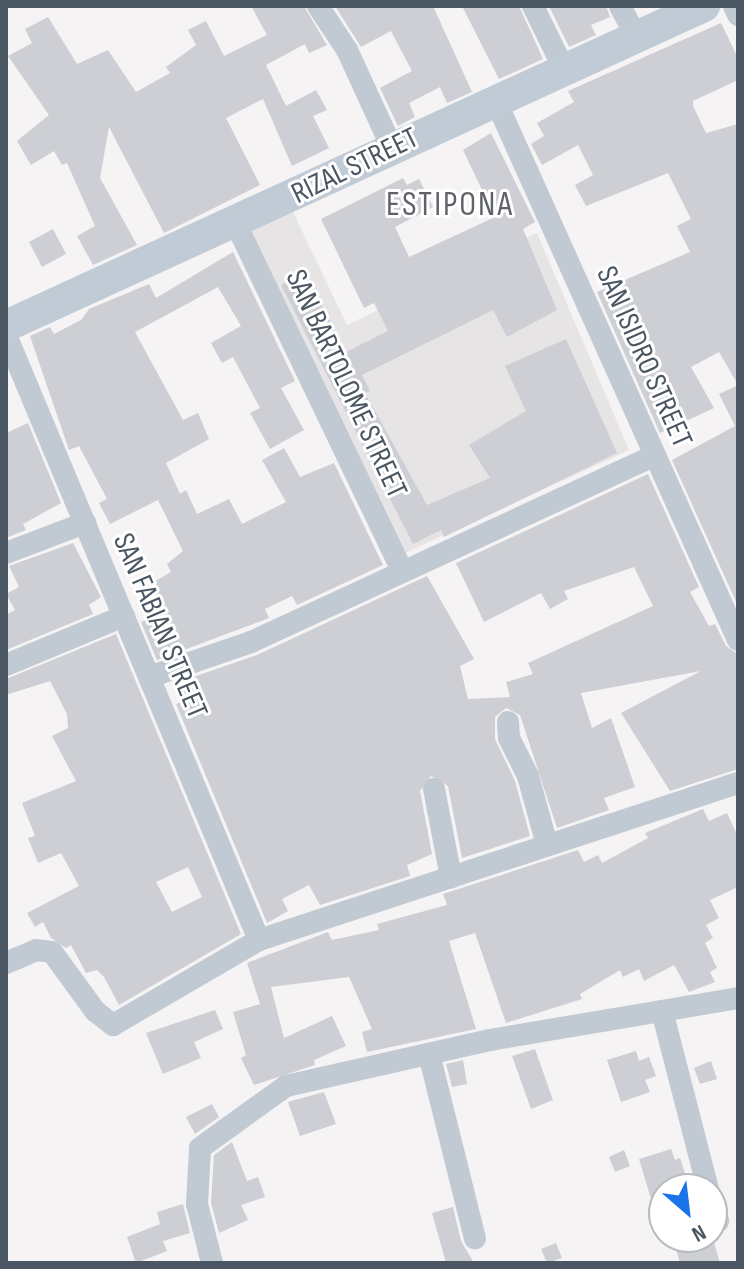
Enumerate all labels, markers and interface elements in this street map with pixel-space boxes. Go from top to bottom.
street label: RIZAL STREET [286,120,424,212]
district label: ESTIPONA [386,185,514,225]
street label: SAN ISIDRO STREET [588,261,700,453]
street label: SAN BARTOLOME STREET [277,264,415,504]
street label: SAN FABIAN STREET [105,528,215,724]
north arrow [648,1173,728,1253]
text: N [687,1218,710,1248]

